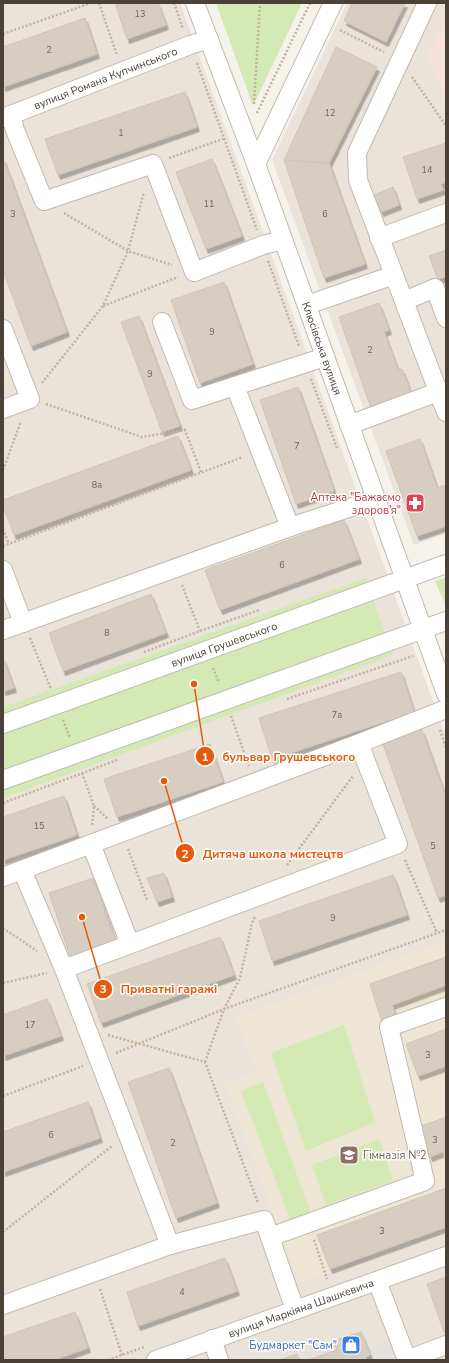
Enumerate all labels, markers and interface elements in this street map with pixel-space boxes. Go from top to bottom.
house number: 13 [135,8,145,20]
street label: вулиця Романа Купчинського [31,43,180,113]
house number: 2 [46,44,52,56]
house number: 12 [325,107,335,119]
house number: 1 [118,127,124,139]
house number: 14 [422,164,433,176]
house number: 11 [204,198,214,210]
house number: 3 [10,208,16,220]
house number: 6 [322,208,328,220]
street label: Клюсівська вулиця [298,300,346,397]
house number: 9 [209,326,215,338]
house number: 2 [367,344,373,356]
house number: 9 [147,368,153,380]
house number: 7 [294,440,300,452]
house number: 8а [92,479,102,491]
place label: Аптека "Бажаємо здоров'я" [310,490,401,518]
pharmacy icon: Аптека "Бажаємо здоров'я" [404,492,426,514]
house number: 6 [279,559,285,571]
street label: вулиця Грушевського [169,618,279,670]
house number: 8 [104,627,110,639]
house number: 7а [332,709,342,721]
callout: бульвар Грушевського [195,744,364,768]
text: 1 [201,749,209,765]
text: бульвар Грушевського [223,749,355,765]
house number: 15 [34,820,44,832]
house number: 5 [430,840,436,852]
callout: Дитяча школа мистецтв [175,841,352,865]
text: 2 [181,846,189,862]
text: Дитяча школа мистецтв [203,846,343,862]
house number: 9 [330,912,336,924]
callout: Приватні гаражі [93,977,226,1001]
text: 3 [99,981,107,997]
text: Приватні гаражі [121,981,217,997]
house number: 17 [25,1019,35,1031]
house number: 3 [425,1049,431,1061]
house number: 6 [48,1129,54,1141]
house number: 3 [432,1134,438,1146]
house number: 2 [170,1137,176,1149]
school or university icon: Гімназія №2 [338,1144,360,1166]
place label: Гімназія №2 [363,1148,427,1163]
house number: 3 [379,1225,385,1237]
street label: вулиця Маркіяна Шашкевича [226,1275,376,1341]
house number: 4 [179,1286,185,1298]
shop icon: Будмаркет "Сам" [340,1334,362,1356]
place label: Будмаркет "Сам" [249,1338,337,1353]

